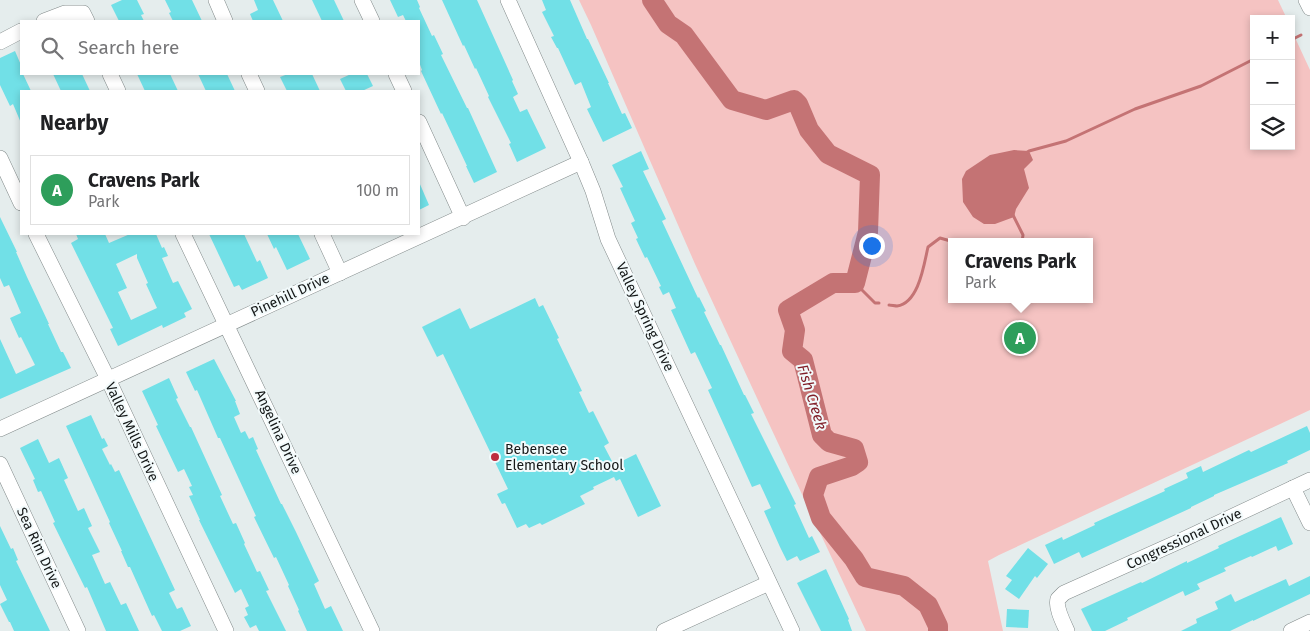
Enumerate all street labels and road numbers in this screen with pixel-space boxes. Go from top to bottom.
street label: Valley Spring Drive [612,260,678,374]
street label: Pinehill Drive [248,269,332,321]
street label: Valley Mills Drive [102,380,162,484]
street label: Angelina Drive [251,387,305,477]
street label: Sea Rim Drive [13,505,65,591]
street label: Congressional Drive [1124,505,1244,573]

